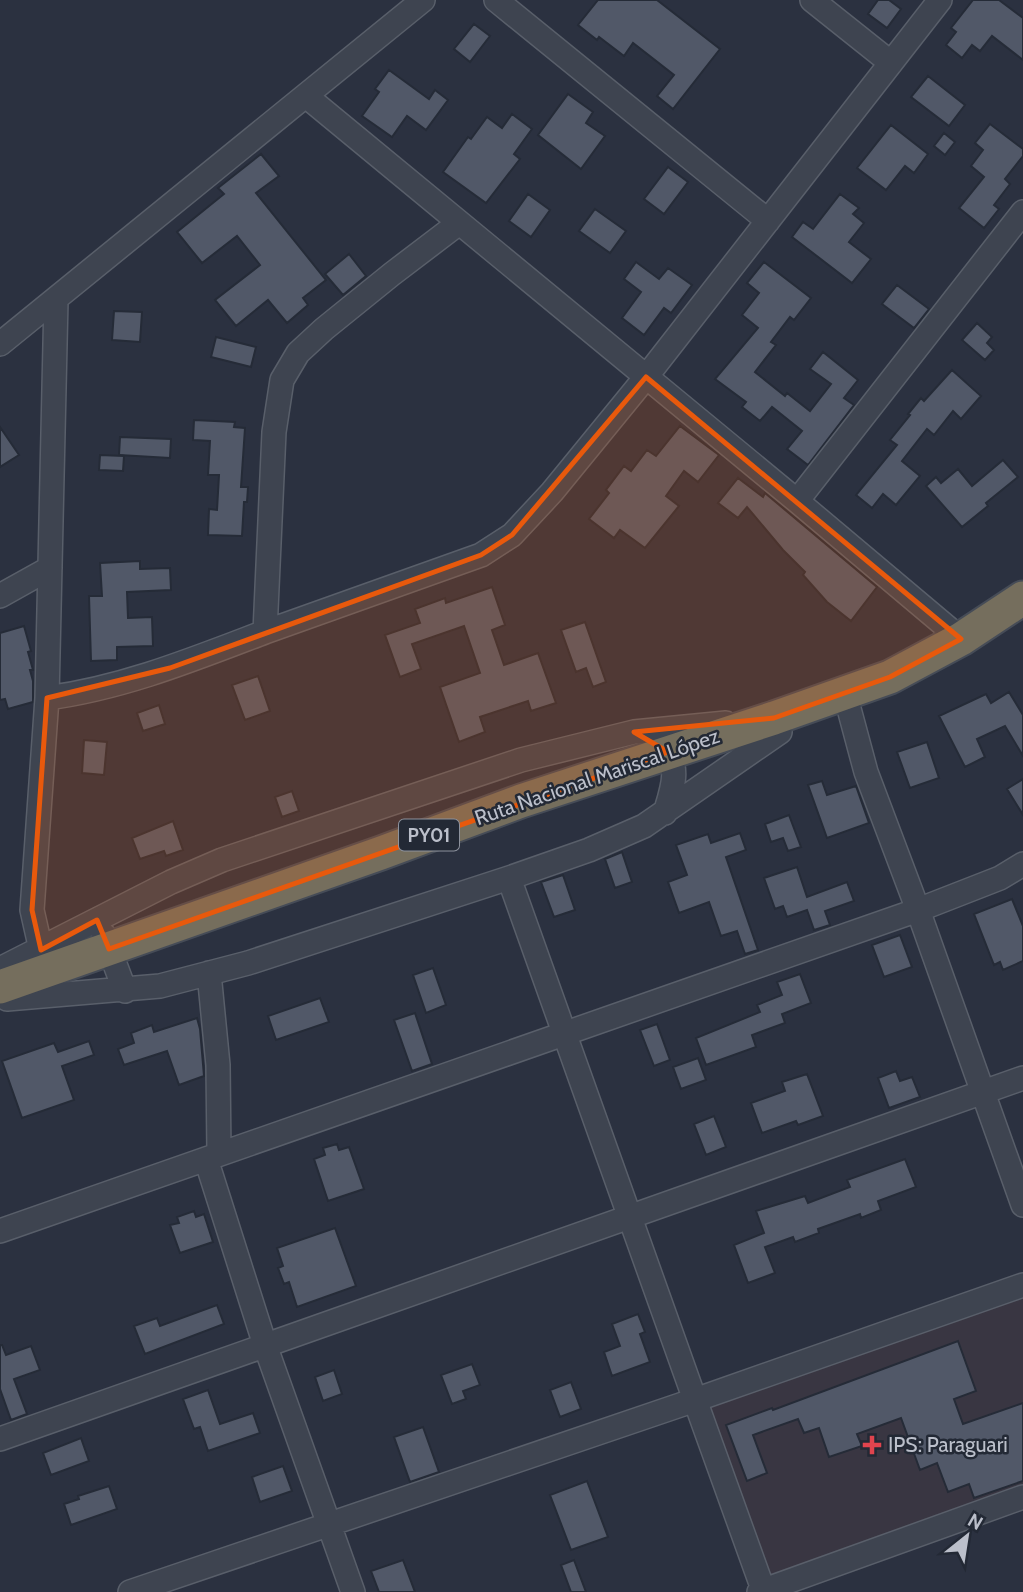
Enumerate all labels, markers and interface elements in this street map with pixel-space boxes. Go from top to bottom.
street label: Ruta Nacional Mariscal López [471,723,723,830]
road number: PY01 [399,820,459,850]
place label: IPS: Paraguari [888,1432,1008,1457]
marker: IPS: Paraguari [862,1435,882,1455]
north arrow [932,1501,1002,1571]
text: N [964,1508,987,1535]

